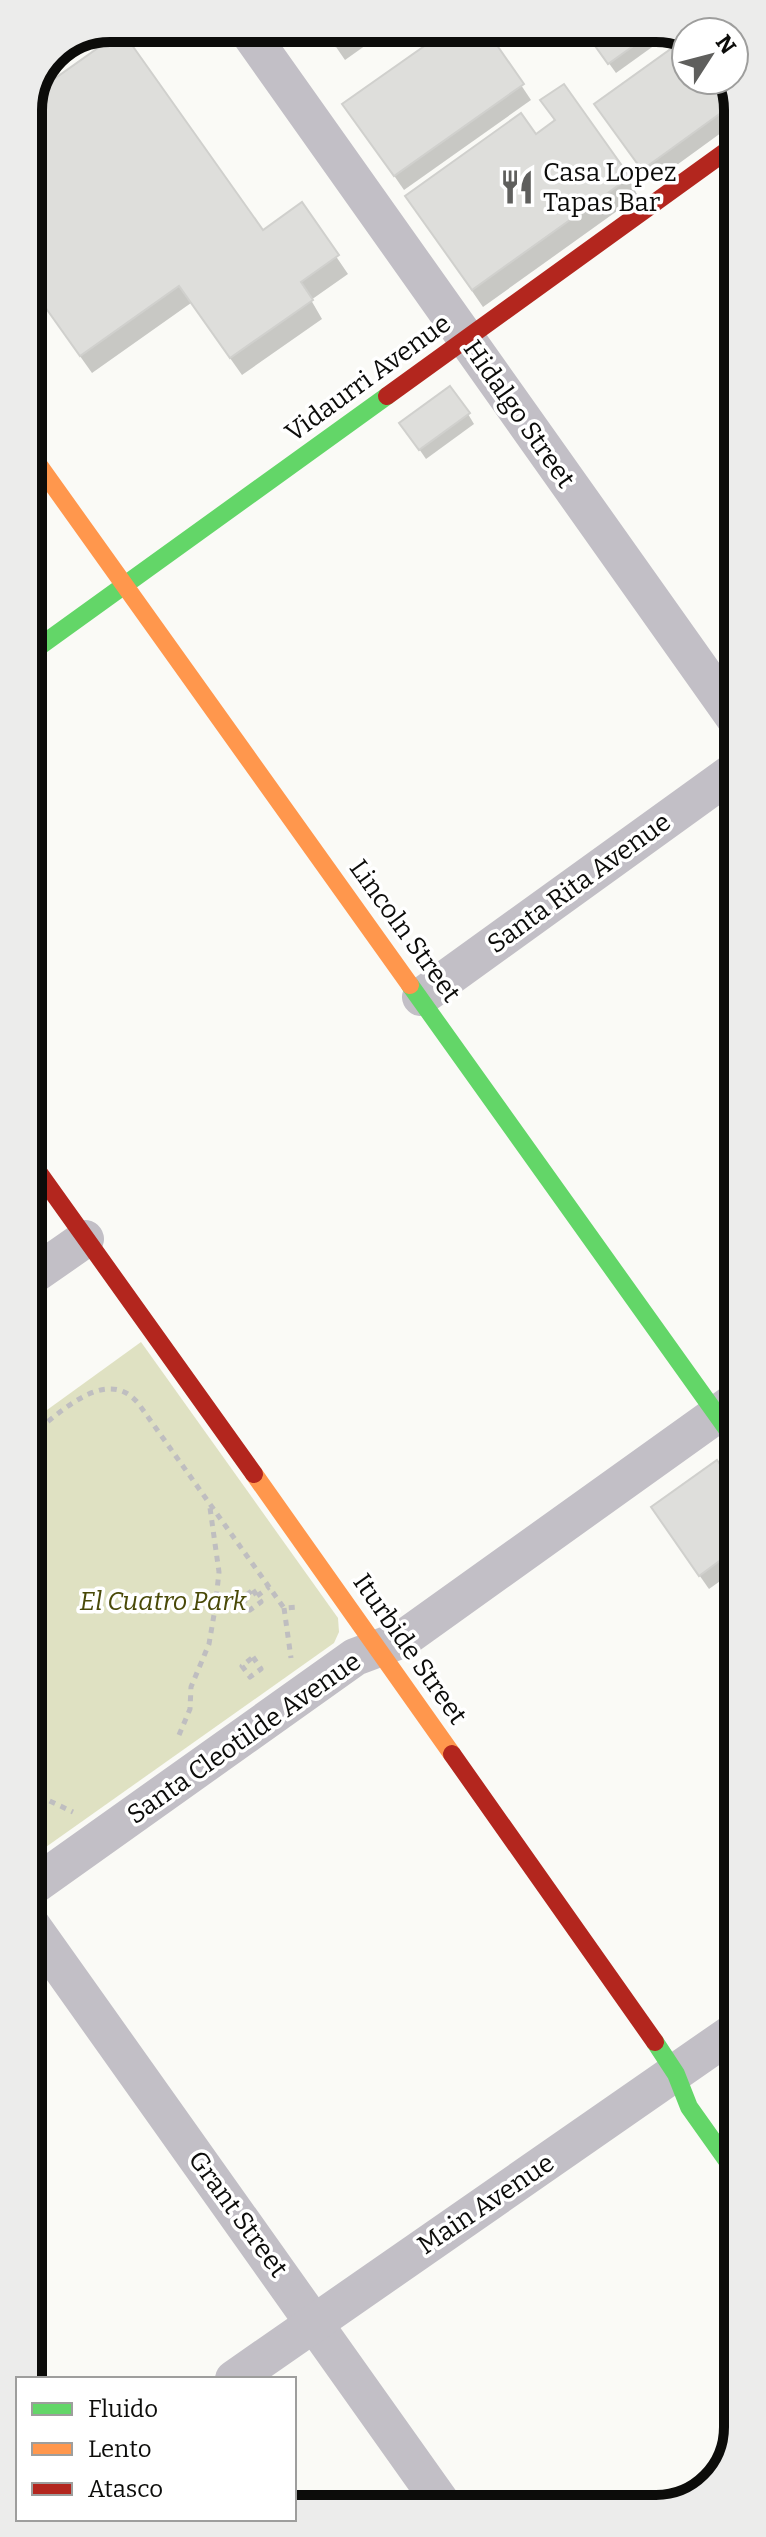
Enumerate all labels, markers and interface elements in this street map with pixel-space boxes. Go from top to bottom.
north arrow [670,16,750,96]
text: N [710,30,742,59]
place label: Casa Lopez Tapas Bar [543,157,677,218]
restaurant icon: Casa Lopez Tapas Bar [498,168,536,206]
street label: Vidaurri Avenue [279,308,457,448]
street label: Hidalgo Street [457,334,582,494]
street label: Santa Rita Avenue [481,806,677,960]
street label: Lincoln Street [343,854,467,1009]
street label: Iturbide Street [347,1568,474,1731]
park label: El Cuatro Park [79,1586,248,1617]
street label: Santa Cleotilde Avenue [121,1646,367,1830]
street label: Grant Street [182,2145,295,2284]
street label: Main Avenue [412,2147,560,2261]
legend [16,2377,296,2521]
text: Fluido [88,2395,158,2423]
text: Lento [88,2435,151,2463]
text: Atasco [88,2475,163,2503]

